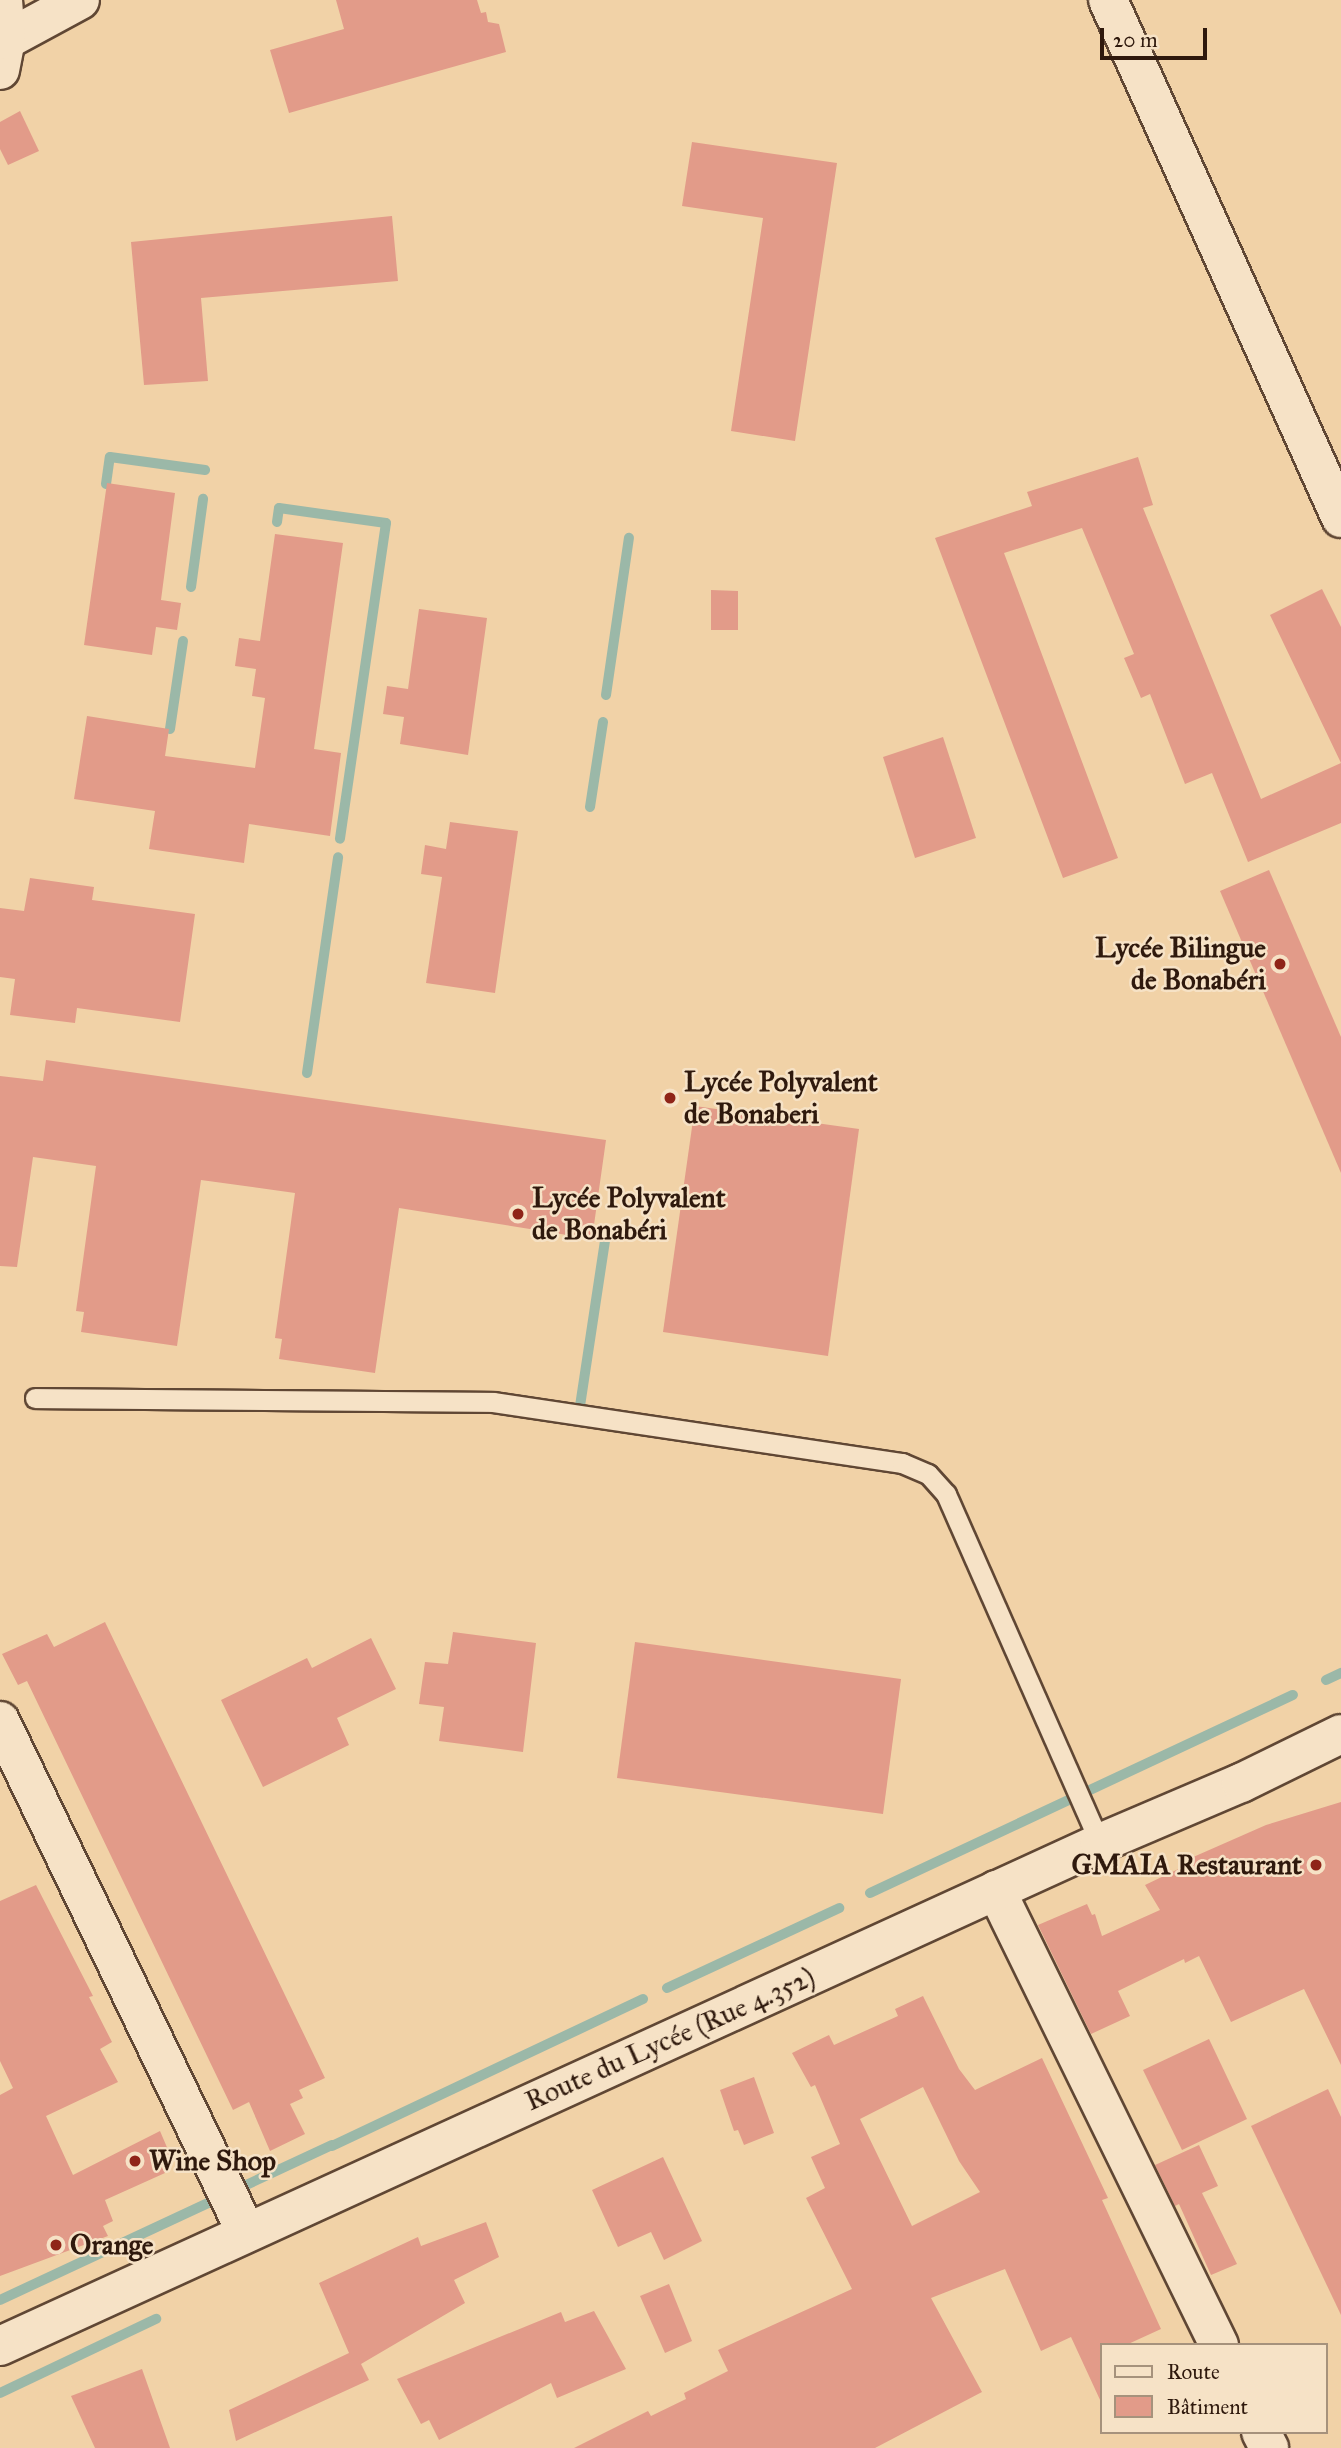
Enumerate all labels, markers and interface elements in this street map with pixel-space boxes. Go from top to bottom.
scale bar [1103,14,1210,58]
text: 20 m [1113,27,1158,53]
place label: Lycée Bilingue de Bonabéri [1095,931,1266,997]
marker: Lycée Bilingue de Bonabéri [1272,956,1288,972]
place label: Lycée Polyvalent de Bonaberi [684,1065,878,1131]
marker: Lycée Polyvalent de Bonaberi [662,1090,678,1106]
place label: Lycée Polyvalent de Bonabéri [532,1181,726,1247]
marker: Lycée Polyvalent de Bonabéri [510,1206,526,1222]
place label: GMAIA Restaurant [1072,1848,1302,1882]
marker: GMAIA Restaurant [1308,1857,1324,1873]
street label: Route du Lycée (Rue 4.352) [520,1960,820,2118]
place label: Wine Shop [149,2144,276,2178]
marker: Wine Shop [127,2153,143,2169]
place label: Orange [70,2228,154,2262]
marker: Orange [48,2237,64,2253]
legend [1100,2343,1327,2434]
text: Route [1167,2359,1220,2385]
text: Bâtiment [1167,2394,1248,2420]

